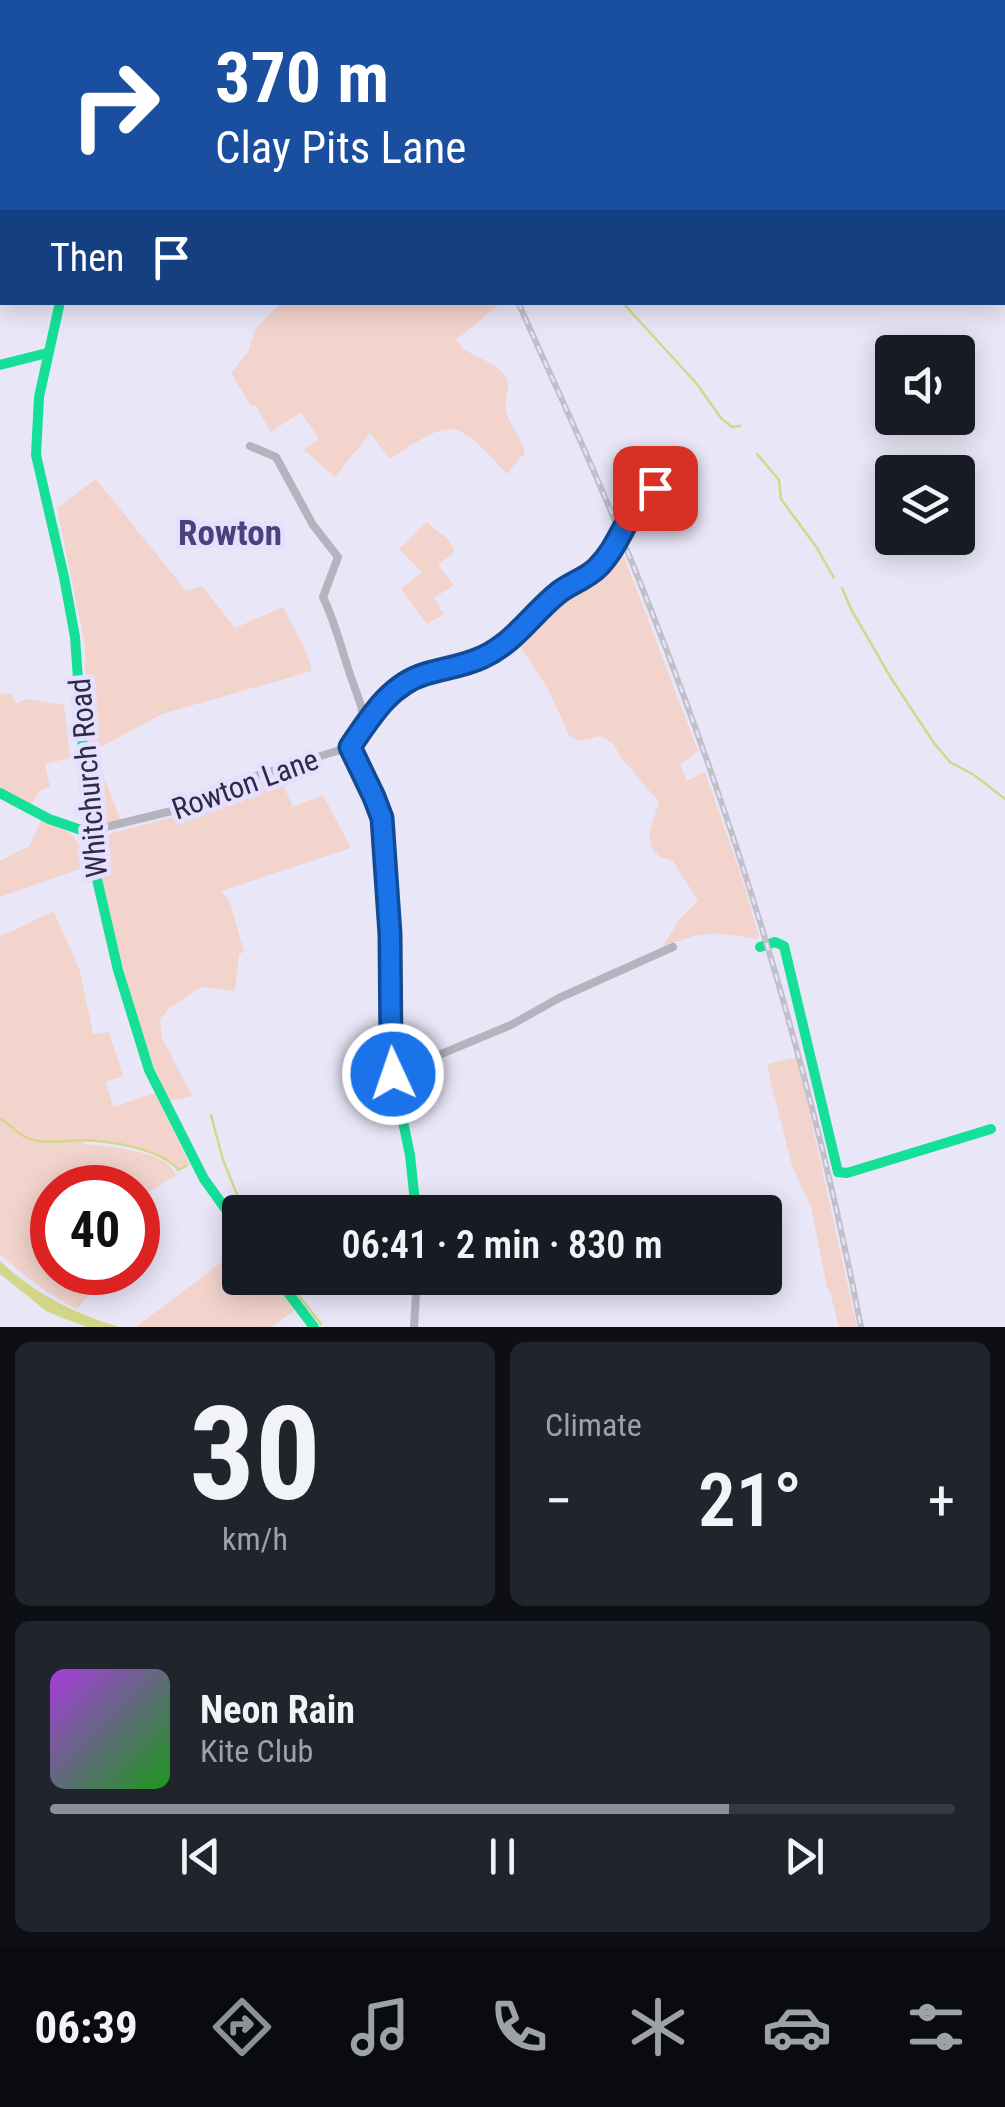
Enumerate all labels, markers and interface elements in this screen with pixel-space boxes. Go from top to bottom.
text: 370 m [215,37,389,119]
icon: right [50,40,180,170]
text: Clay Pits Lane [215,121,466,174]
icon: arrive [144,230,199,285]
text: Then [50,236,124,280]
map controls [875,335,975,555]
button: sound [875,335,975,435]
pin [613,446,698,531]
button: layers [875,455,975,555]
icon: arrive [628,461,683,516]
district label: Rowton [178,513,282,554]
street label: Whitchurch Road [62,677,114,879]
street label: Rowton Lane [167,741,323,827]
position arrow [341,1022,445,1126]
speed limit sign: 40 [30,1165,160,1295]
text: 06:41 · 2 min · 830 m [342,1223,662,1267]
text: 30 [189,1378,321,1531]
text: Climate [545,1406,642,1444]
text: 21° [698,1456,802,1544]
text: − [545,1469,573,1533]
text: + [928,1469,955,1533]
text: km/h [222,1520,288,1558]
text: Neon Rain [200,1688,355,1732]
text: Kite Club [200,1732,313,1770]
icon: previous [173,1829,228,1884]
icon: pause [475,1829,530,1884]
icon: next [777,1829,832,1884]
icon: directions [207,1992,277,2062]
icon: music [345,1992,415,2062]
icon: phone [484,1992,554,2062]
icon: climate [623,1992,693,2062]
icon: car [762,1992,832,2062]
icon: filters [901,1992,971,2062]
text: 06:39 [34,2001,138,2054]

